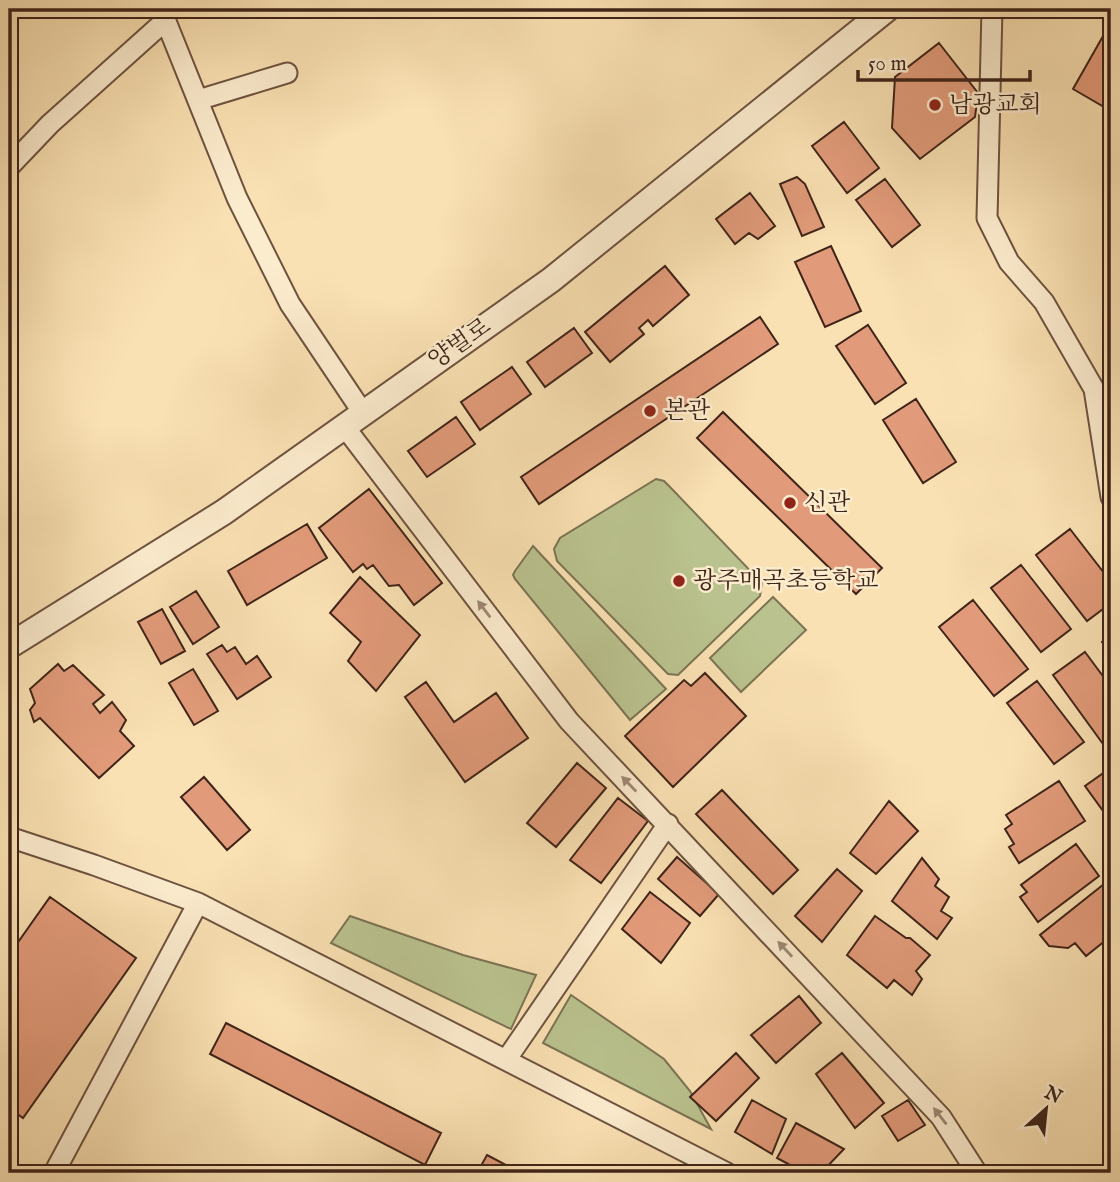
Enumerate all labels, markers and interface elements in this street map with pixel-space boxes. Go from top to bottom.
scale bar [858,38,1029,82]
text: 50 m [868,51,907,78]
place label: 남광교회 [949,90,1042,121]
marker: 남광교회 [927,97,943,113]
street label: 양벌로 [423,311,497,377]
place label: 본관 [664,396,710,427]
marker: 본관 [642,403,658,419]
place label: 신관 [804,488,850,519]
marker: 신관 [782,495,798,511]
place label: 광주매곡초등학교 [693,566,878,597]
marker: 광주매곡초등학교 [671,573,687,589]
one-way arrow [476,601,491,619]
one-way arrow [622,776,638,793]
one-way arrow [778,941,794,958]
north arrow [1012,1074,1082,1144]
text: N [1039,1081,1066,1110]
one-way arrow [932,1108,947,1126]

